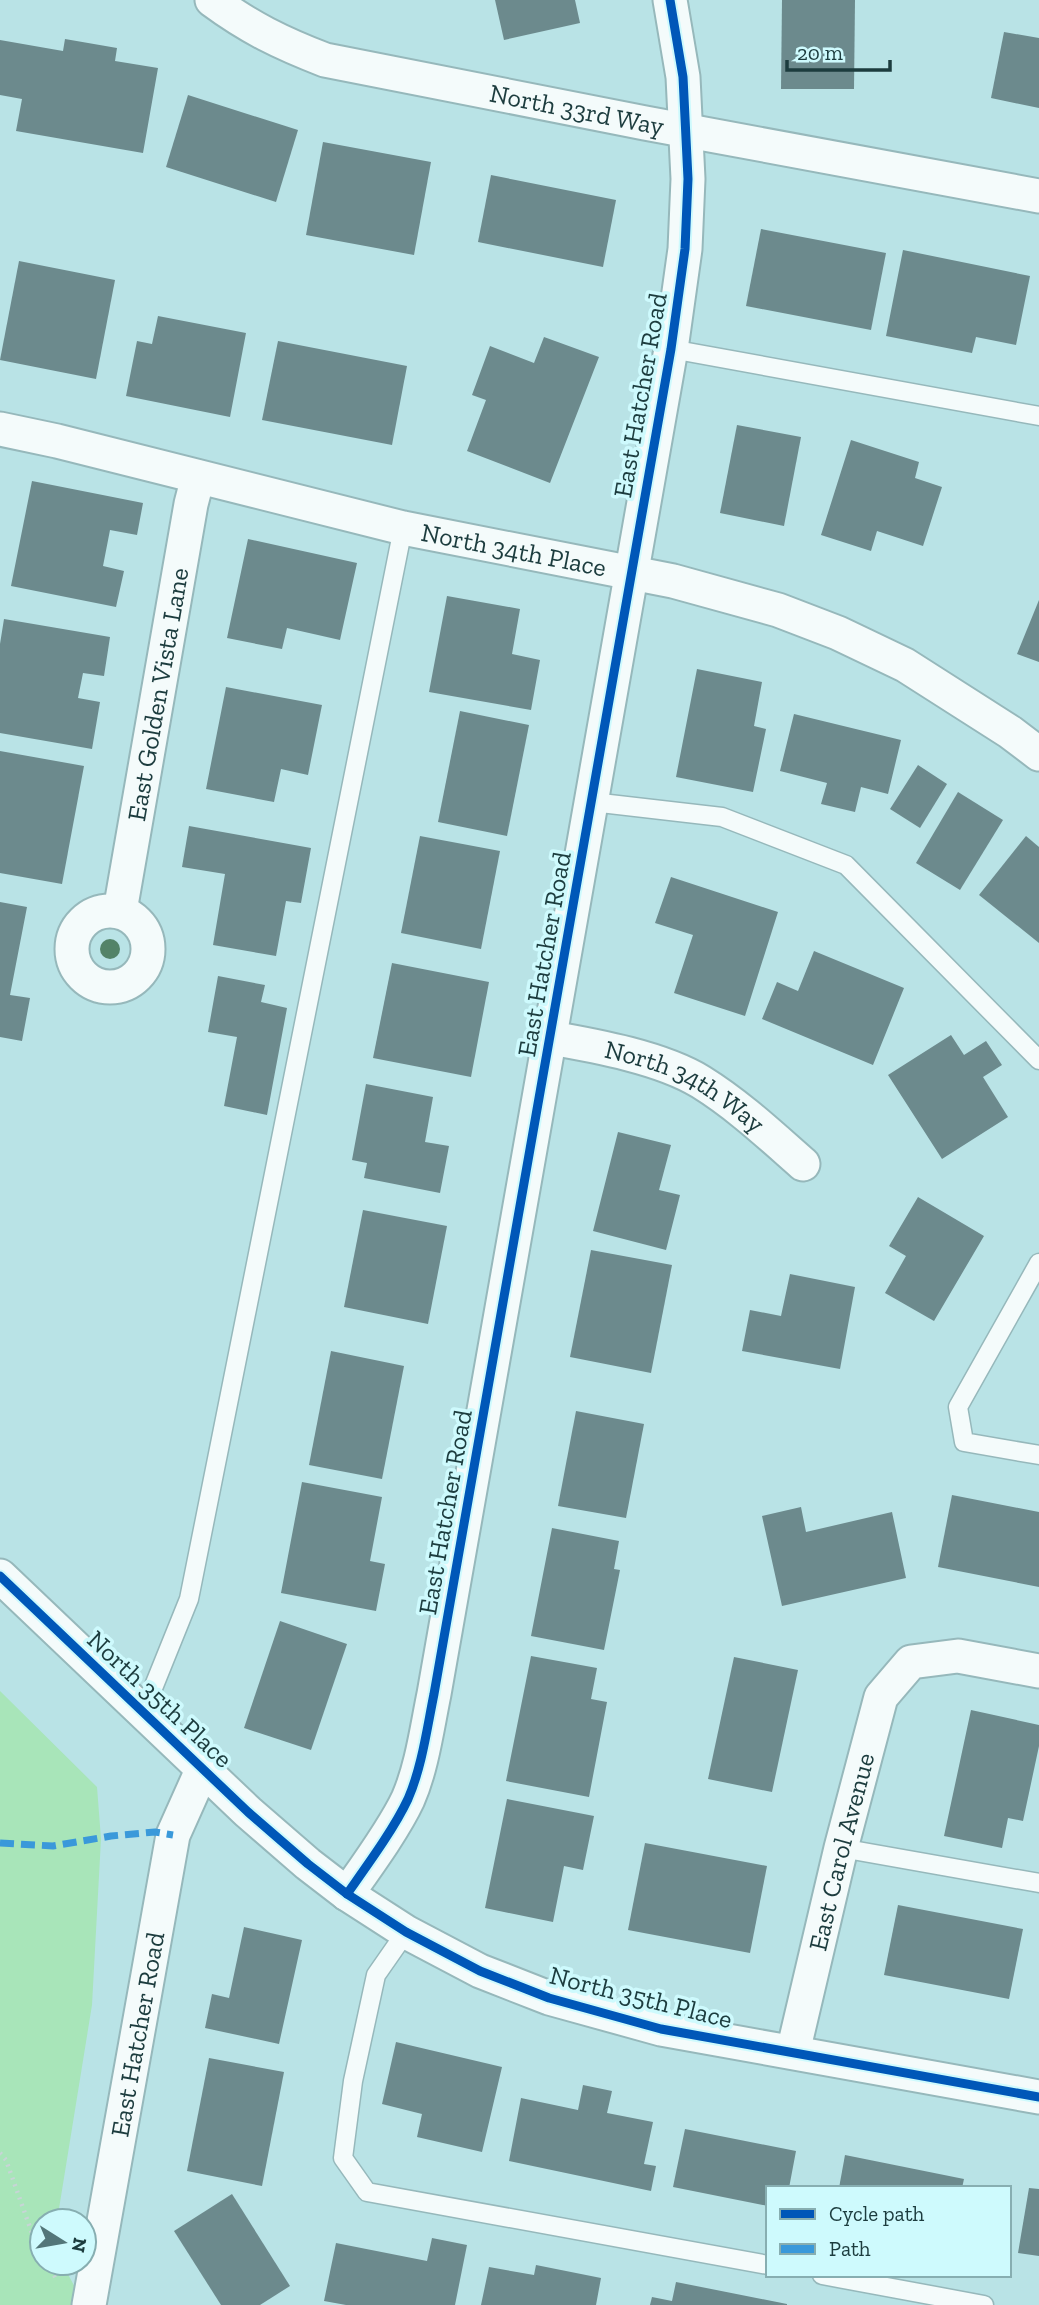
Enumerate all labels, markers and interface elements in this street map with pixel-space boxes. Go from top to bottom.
scale bar [787,28,890,72]
text: 20 m [797,40,843,65]
street label: North 33rd Way [487,77,667,142]
street label: East Hatcher Road [606,290,674,500]
street label: North 34th Place [419,516,609,584]
street label: East Golden Vista Lane [120,565,196,823]
street label: East Hatcher Road [510,849,578,1059]
street label: North 34th Way [602,1033,772,1140]
street label: East Hatcher Road [411,1407,479,1617]
street label: North 35th Place [81,1623,239,1775]
street label: East Carol Avenue [801,1749,882,1954]
street label: East Hatcher Road [103,1929,171,2139]
street label: North 35th Place [546,1959,736,2035]
legend [766,2186,1011,2277]
text: Cycle path [829,2201,924,2226]
north arrow [28,2207,98,2277]
text: N [67,2236,92,2254]
text: Path [829,2236,871,2261]

